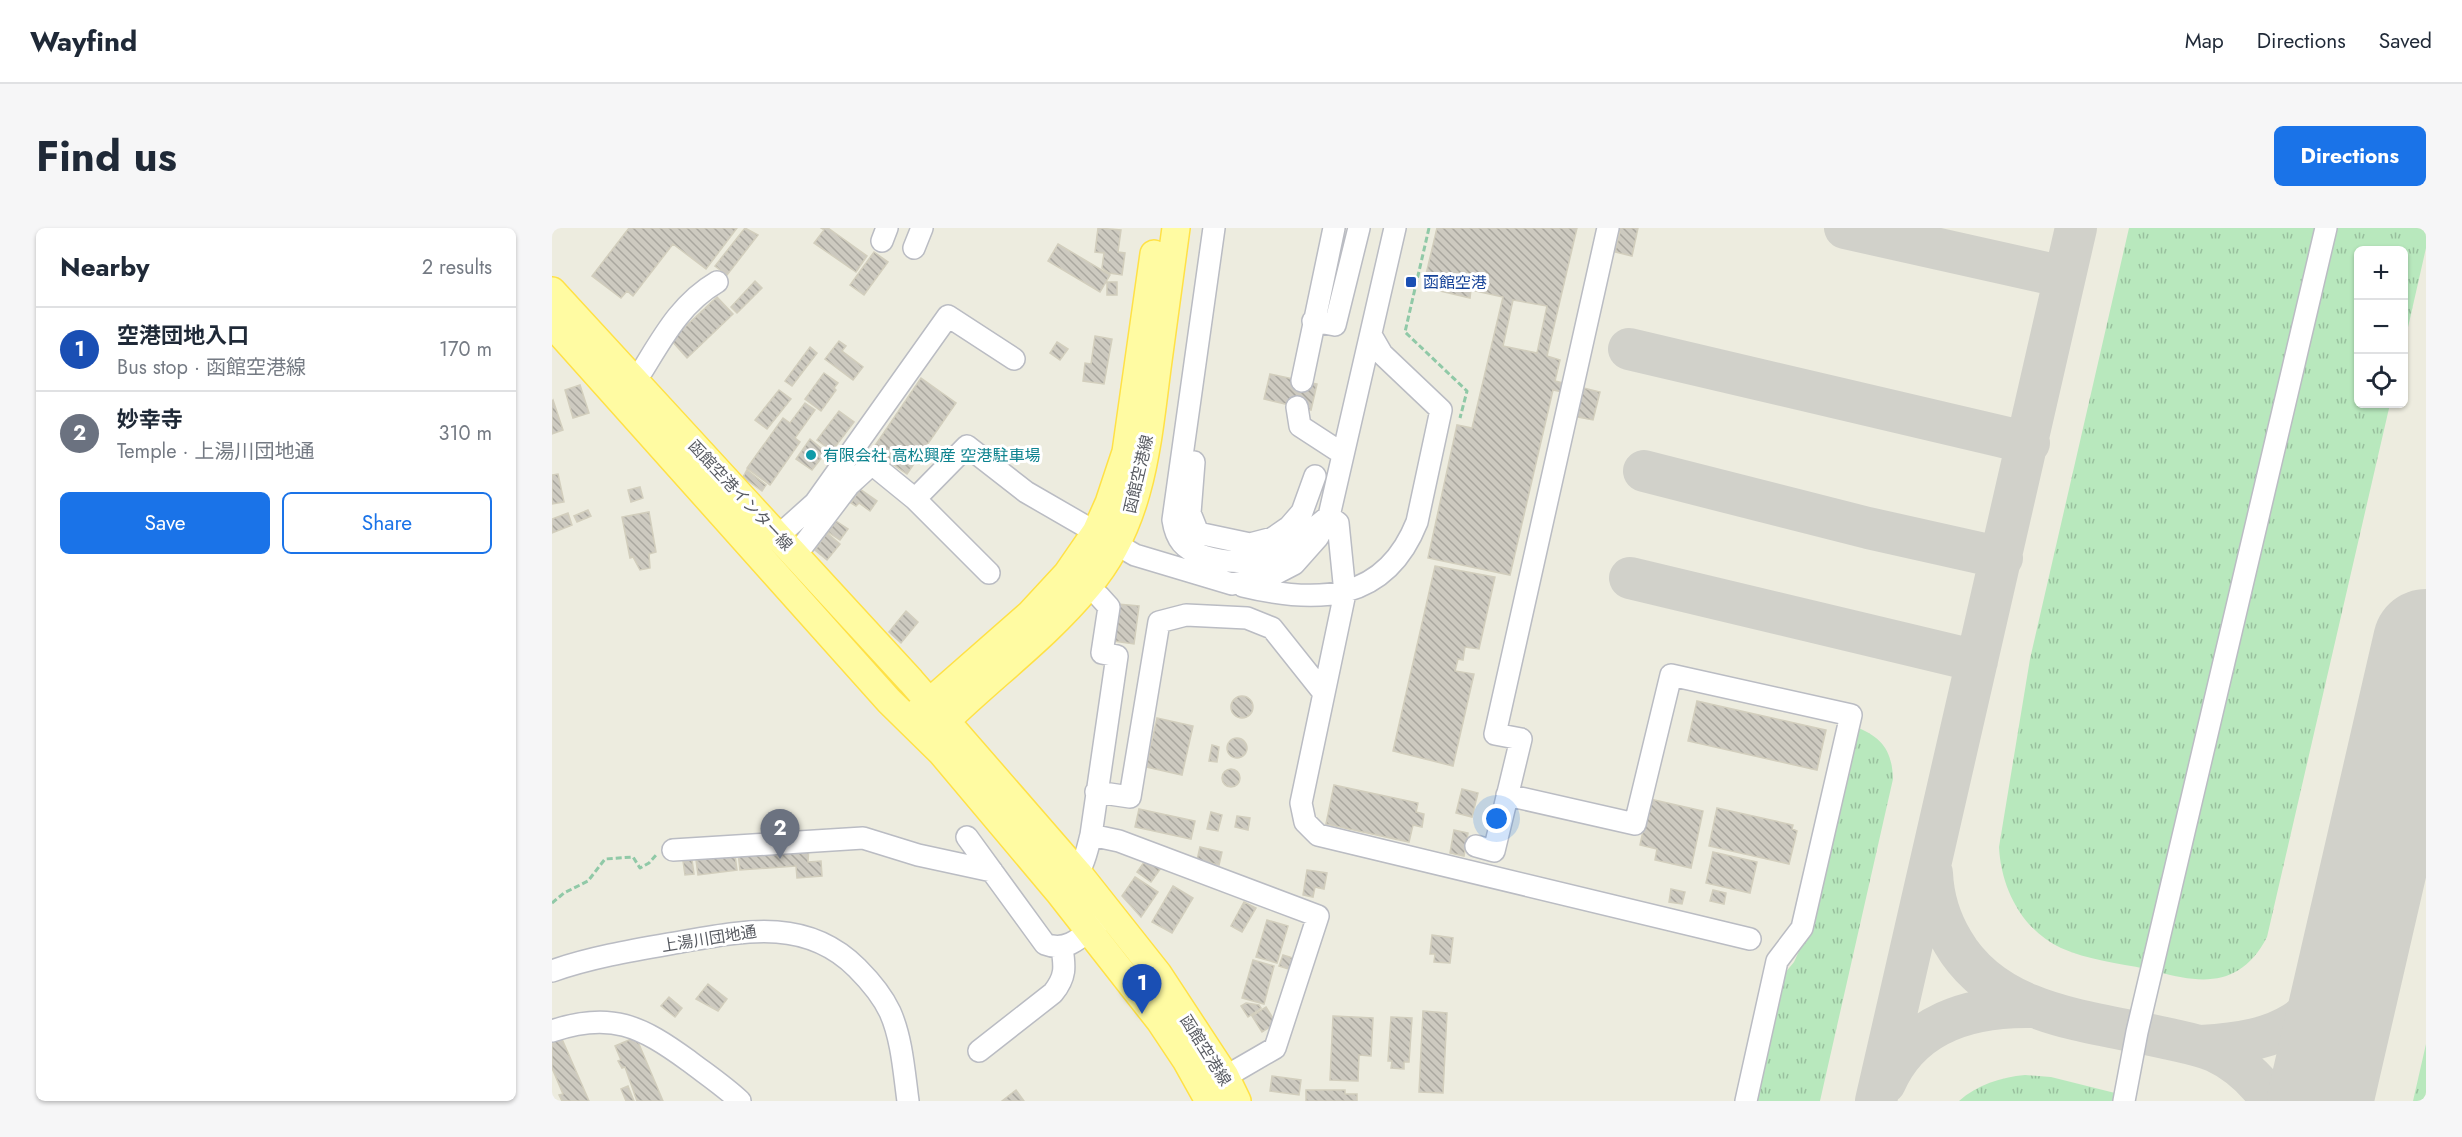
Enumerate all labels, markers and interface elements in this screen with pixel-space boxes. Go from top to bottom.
text: Wayfind [30,21,137,62]
text: Map [2185,26,2224,56]
text: Directions [2257,26,2346,56]
text: Saved [2379,26,2432,56]
text: Find us [36,126,177,187]
button: Directions [2274,126,2426,186]
map controls [2354,246,2408,408]
button: + [2354,246,2408,300]
text: Nearby [60,248,149,286]
text: 2 results [422,253,492,282]
place label: 函館空港 [1423,271,1487,294]
marker: 函館空港 [1404,275,1418,289]
button: − [2354,300,2408,354]
text: 空港団地入口 [117,319,249,351]
text: 1 [74,335,85,364]
text: 170 m [439,335,492,364]
text: Bus stop · 函館空港線 [117,353,306,382]
button: locate [2354,354,2408,408]
text: 妙幸寺 [117,403,183,435]
text: 2 [73,419,86,448]
text: 310 m [438,419,492,448]
street label: 函館空港線 [1118,433,1159,516]
street label: 函館空港インター線 [683,435,798,556]
text: Temple · 上湯川団地通 [117,437,315,466]
place label: 有限会社 高松興産 空港駐車場 [823,444,1041,467]
marker: 有限会社 高松興産 空港駐車場 [804,448,818,462]
button: Save [60,492,270,554]
button: Share [282,492,492,554]
your location [1482,804,1511,833]
pin: 2 [760,810,800,859]
street label: 上湯川団地通 [660,920,758,957]
pin: 1 [1122,964,1162,1014]
street label: 函館空港線 [1175,1010,1237,1090]

